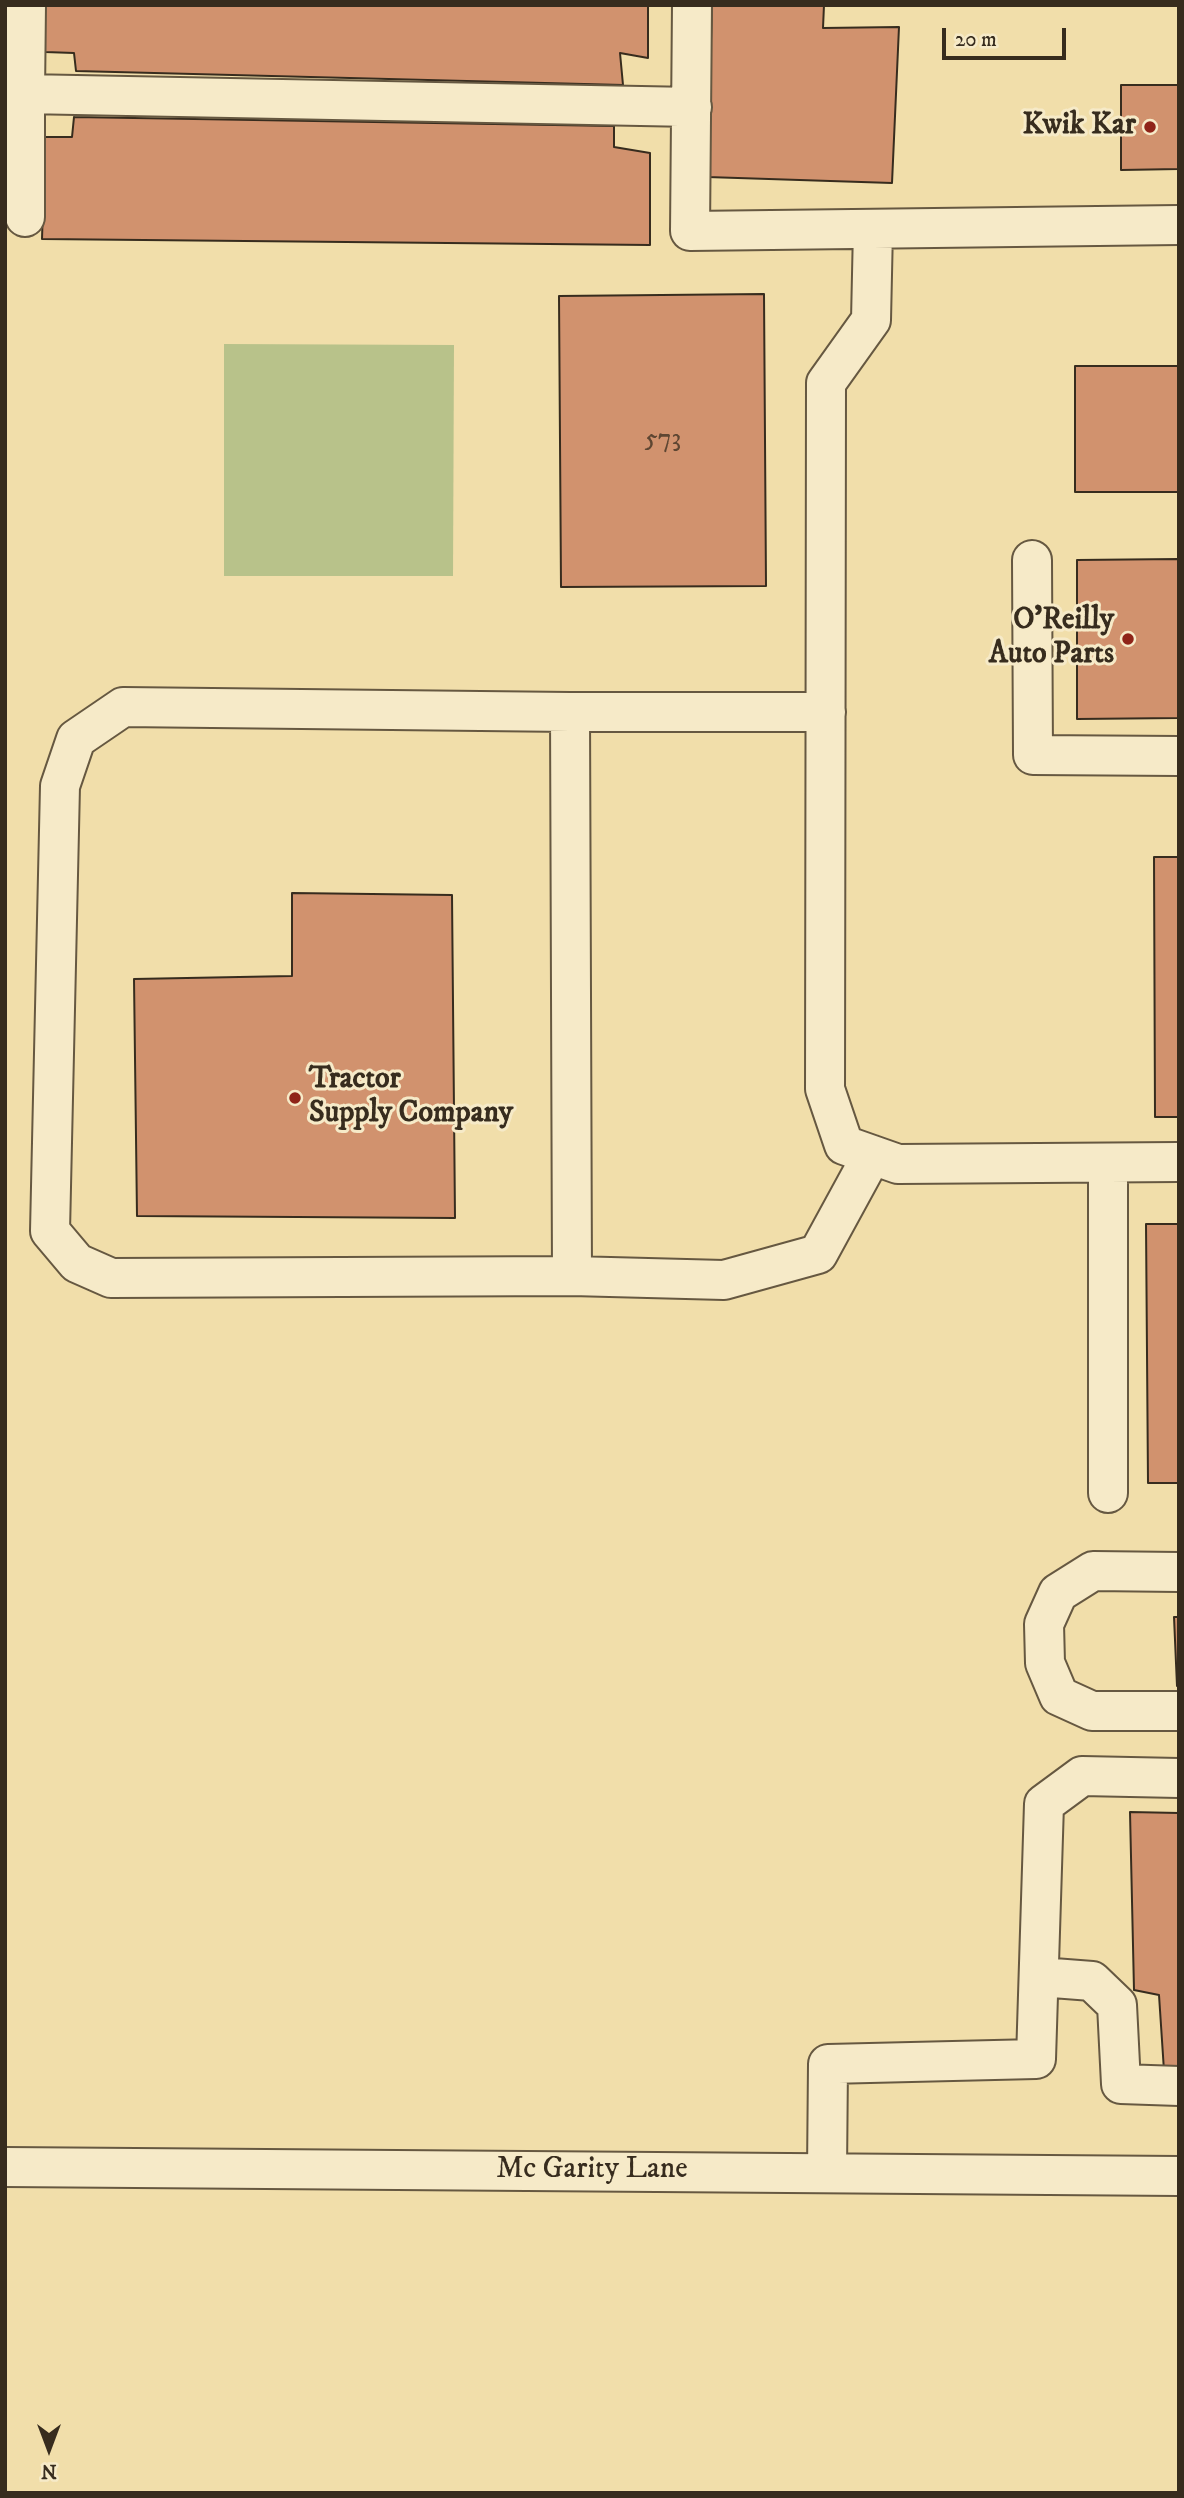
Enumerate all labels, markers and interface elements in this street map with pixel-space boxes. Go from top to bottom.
scale bar [946,14,1070,58]
text: 20 m [955,27,997,53]
place label: Kwik Kar [1023,109,1136,145]
marker: Kwik Kar [1142,119,1158,135]
house number: 573 [645,425,681,457]
place label: O'Reilly Auto Parts [989,604,1114,674]
marker: O'Reilly Auto Parts [1120,631,1136,647]
place label: Tractor Supply Company [309,1063,513,1134]
marker: Tractor Supply Company [287,1090,303,1106]
street label: Mc Garity Lane [496,2153,688,2189]
north arrow [14,2414,84,2484]
text: N [41,2459,57,2482]

